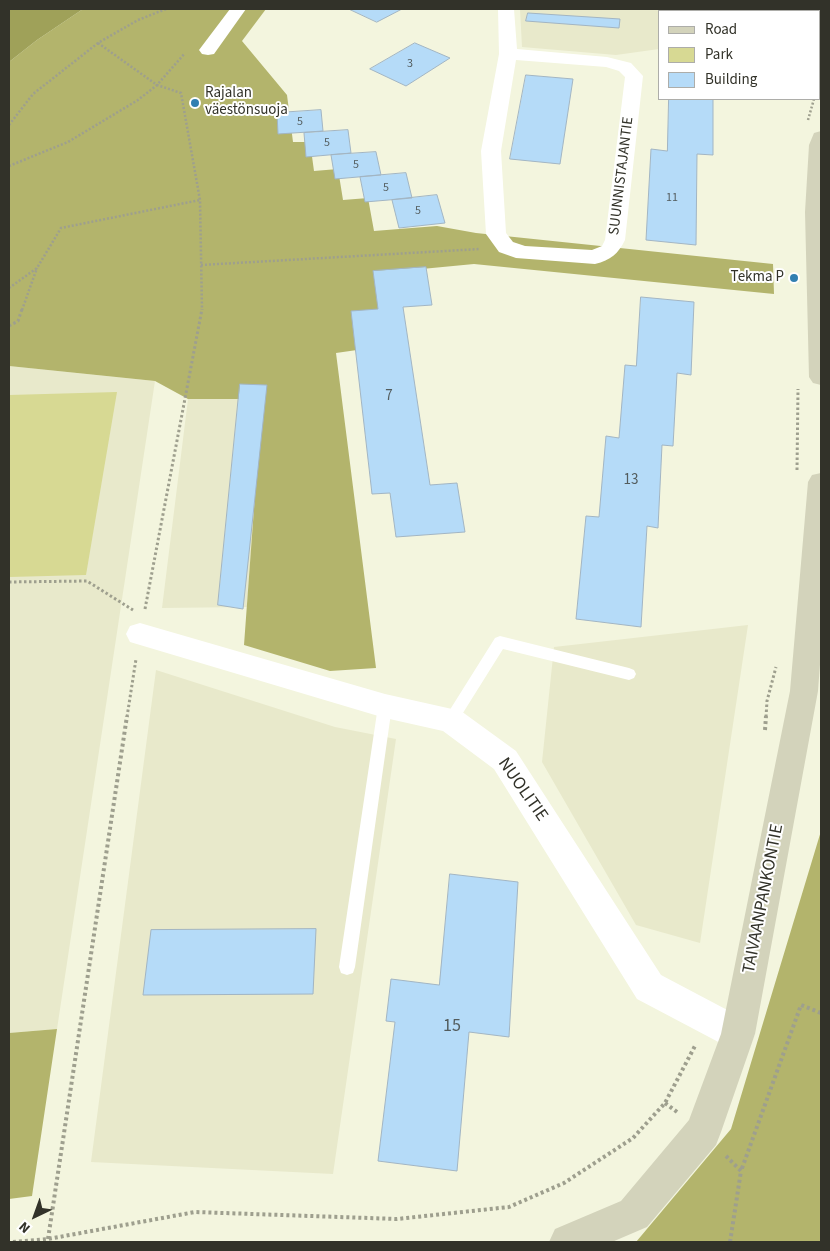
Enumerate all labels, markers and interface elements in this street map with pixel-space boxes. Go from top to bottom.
legend [658,10,820,100]
text: Road [705,19,737,40]
text: Park [705,44,733,65]
house number: 3 [407,57,413,71]
text: Building [705,69,757,90]
place label: Rajalan väestönsuoja [205,85,288,120]
marker: Rajalan väestönsuoja [189,97,201,109]
house number: 5 [297,115,303,129]
street label: SUUNNISTAJANTIE [606,116,638,236]
house number: 5 [324,136,330,150]
house number: 5 [353,158,359,172]
house number: 5 [383,181,389,195]
house number: 11 [666,191,678,205]
house number: 5 [415,204,421,218]
place label: Tekma P [731,269,784,287]
marker: Tekma P [788,272,800,284]
house number: 7 [385,388,393,406]
house number: 13 [624,472,638,490]
street label: NUOLITIE [492,754,552,826]
street label: TAIVAANPANKONTIE [739,822,789,976]
house number: 15 [443,1016,461,1038]
north arrow [10,1191,60,1241]
text: N [15,1217,35,1238]

